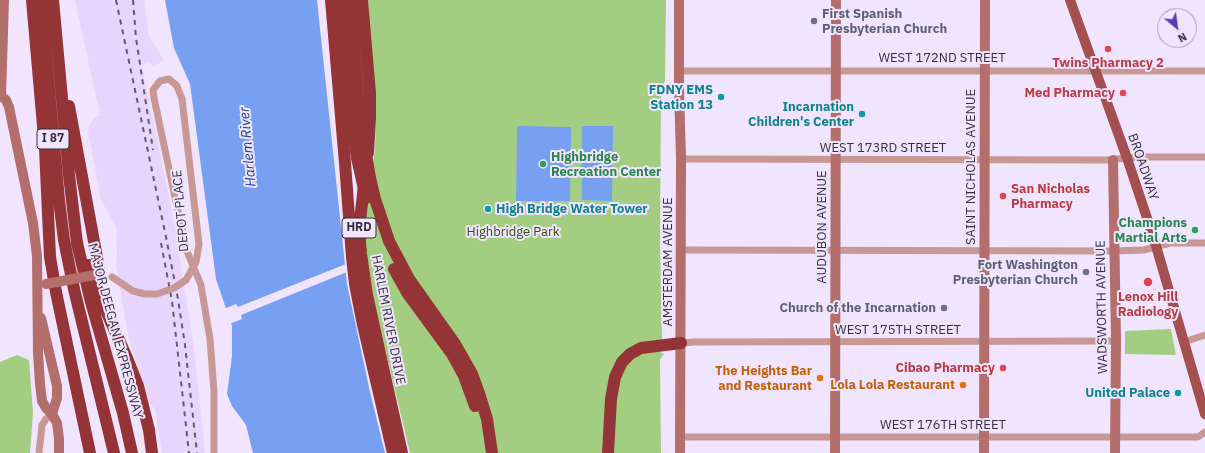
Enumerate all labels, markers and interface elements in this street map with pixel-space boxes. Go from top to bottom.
place label: First Spanish Presbyterian Church [822,6,947,37]
north arrow [1157,8,1197,48]
marker: First Spanish Presbyterian Church [809,16,819,26]
text: N [1175,30,1189,46]
marker: Twins Pharmacy 2 [1103,44,1113,54]
street label: WEST 172ND STREET [878,50,1006,66]
place label: Twins Pharmacy 2 [1052,55,1164,71]
place label: FDNY EMS Station 13 [649,82,713,113]
place label: Med Pharmacy [1024,85,1115,101]
marker: Med Pharmacy [1118,88,1128,98]
street label: SAINT NICHOLAS AVENUE [963,89,979,245]
marker: FDNY EMS Station 13 [716,92,726,102]
place label: Incarnation Children's Center [748,99,854,130]
water label: Harlem River [236,106,260,188]
marker: Incarnation Children's Center [857,109,867,119]
road number: I 87 [37,129,69,149]
street label: BROADWAY [1124,132,1162,202]
street label: WEST 173RD STREET [820,140,946,156]
place label: Highbridge Recreation Center [551,149,661,180]
marker: Highbridge Recreation Center [538,159,548,169]
street label: DEPOT PLACE [170,169,192,253]
street label: AUDUBON AVENUE [814,170,830,284]
place label: San Nicholas Pharmacy [1011,181,1090,212]
marker: San Nicholas Pharmacy [998,191,1008,201]
street label: AMSTERDAM AVENUE [660,197,676,327]
place label: High Bridge Water Tower [496,201,648,217]
marker: High Bridge Water Tower [483,204,493,214]
place label: Champions Martial Arts [1115,215,1187,246]
road number: HRD [342,218,376,238]
park label: Highbridge Park [466,224,560,240]
marker: Champions Martial Arts [1190,225,1200,235]
street label: WADSWORTH AVENUE [1093,240,1111,374]
street label: MAJOR DEEGAN EXPRESSWAY [84,242,146,420]
street label: HARLEM RIVER DRIVE [368,254,408,386]
place label: Fort Washington Presbyterian Church [953,257,1078,288]
marker: Fort Washington Presbyterian Church [1081,267,1091,277]
marker: Lenox Hill Radiology [1142,276,1154,288]
place label: Lenox Hill Radiology [1118,289,1178,320]
place label: Church of the Incarnation [780,300,936,316]
marker: Church of the Incarnation [939,303,949,313]
street label: WEST 175TH STREET [835,322,961,338]
place label: Cibao Pharmacy [896,360,995,376]
place label: The Heights Bar and Restaurant [715,363,812,394]
marker: Cibao Pharmacy [998,363,1008,373]
marker: The Heights Bar and Restaurant [815,373,825,383]
place label: Lola Lola Restaurant [830,377,955,393]
marker: Lola Lola Restaurant [958,380,968,390]
place label: United Palace [1085,385,1170,401]
marker: United Palace [1173,388,1183,398]
street label: WEST 176TH STREET [880,417,1006,433]

